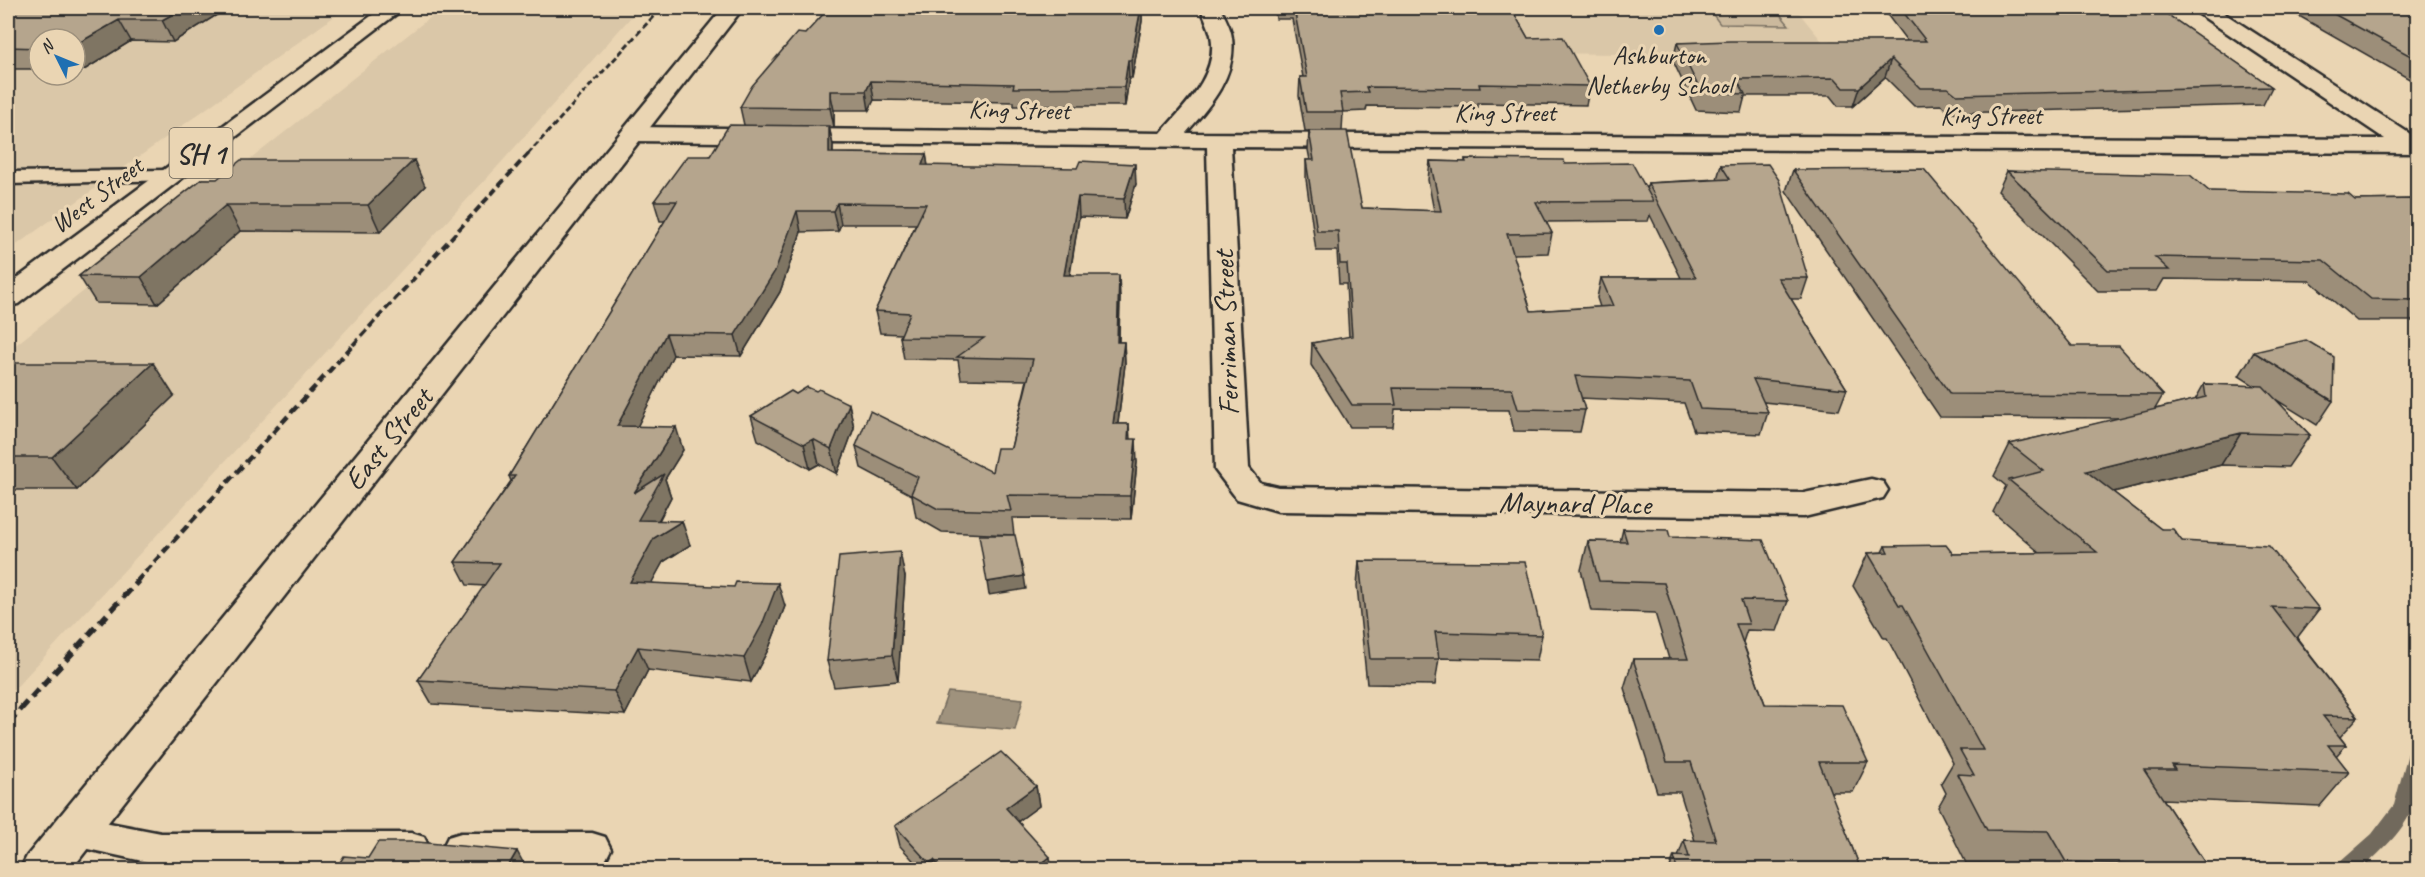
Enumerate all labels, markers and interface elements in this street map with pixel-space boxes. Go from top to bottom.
marker: Ashburton Netherby School [1652,23,1666,37]
north arrow [27,27,87,87]
text: N [36,35,60,58]
place label: Ashburton Netherby School [1586,39,1737,102]
street label: King Street [968,93,1072,127]
street label: King Street [1454,96,1558,129]
street label: King Street [1940,99,2044,132]
road number: SH 1 [170,128,232,178]
street label: West Street [44,148,152,240]
street label: Ferriman Street [1204,247,1248,416]
street label: East Street [335,378,443,498]
street label: Maynard Place [1499,483,1654,523]

